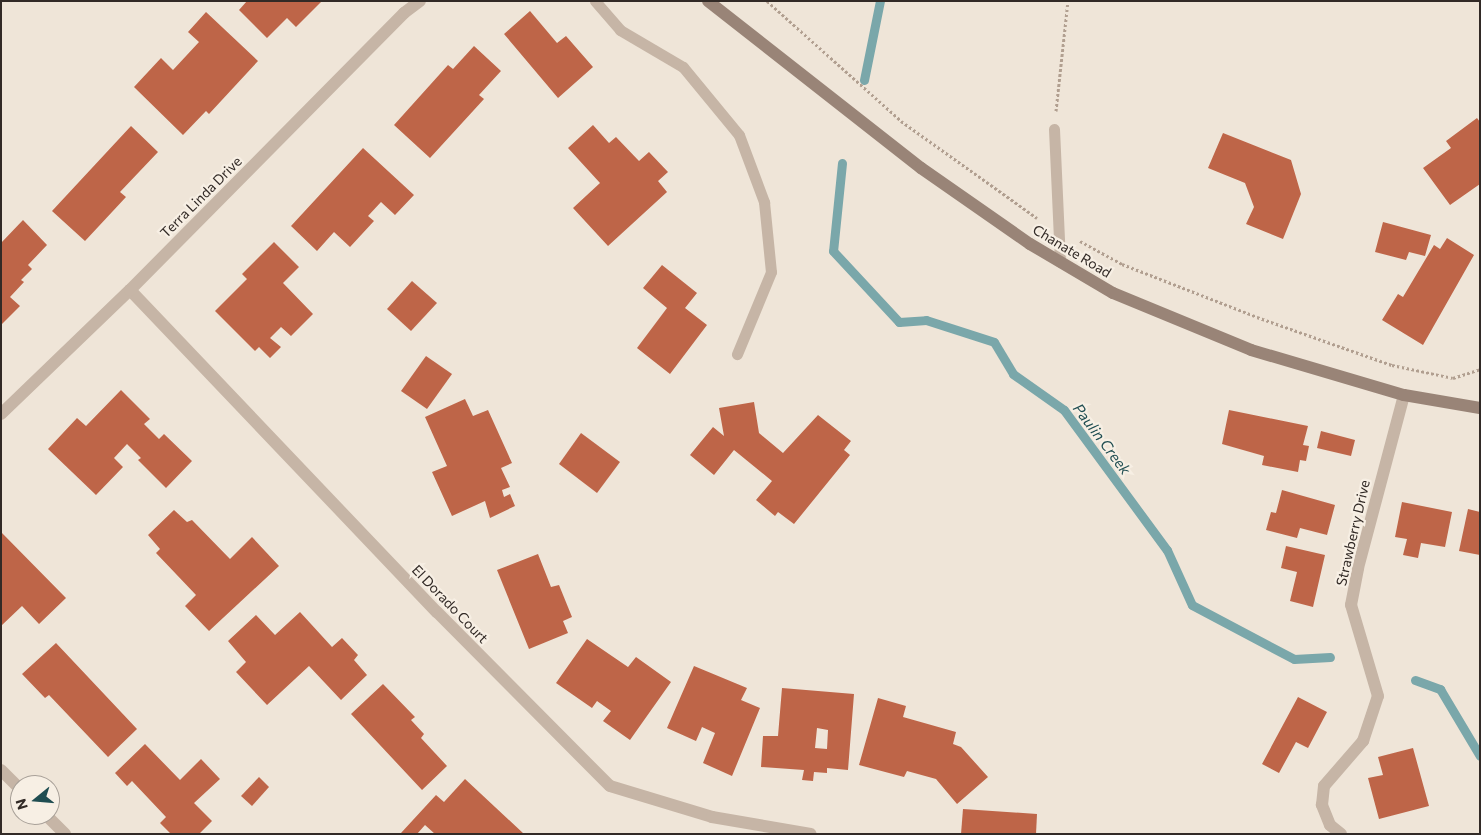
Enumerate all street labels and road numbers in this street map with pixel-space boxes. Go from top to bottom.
street label: Terra Linda Drive [157,153,245,241]
street label: Chanate Road [1030,221,1114,281]
street label: Strawberry Drive [1333,478,1373,588]
street label: El Dorado Court [408,561,492,647]

